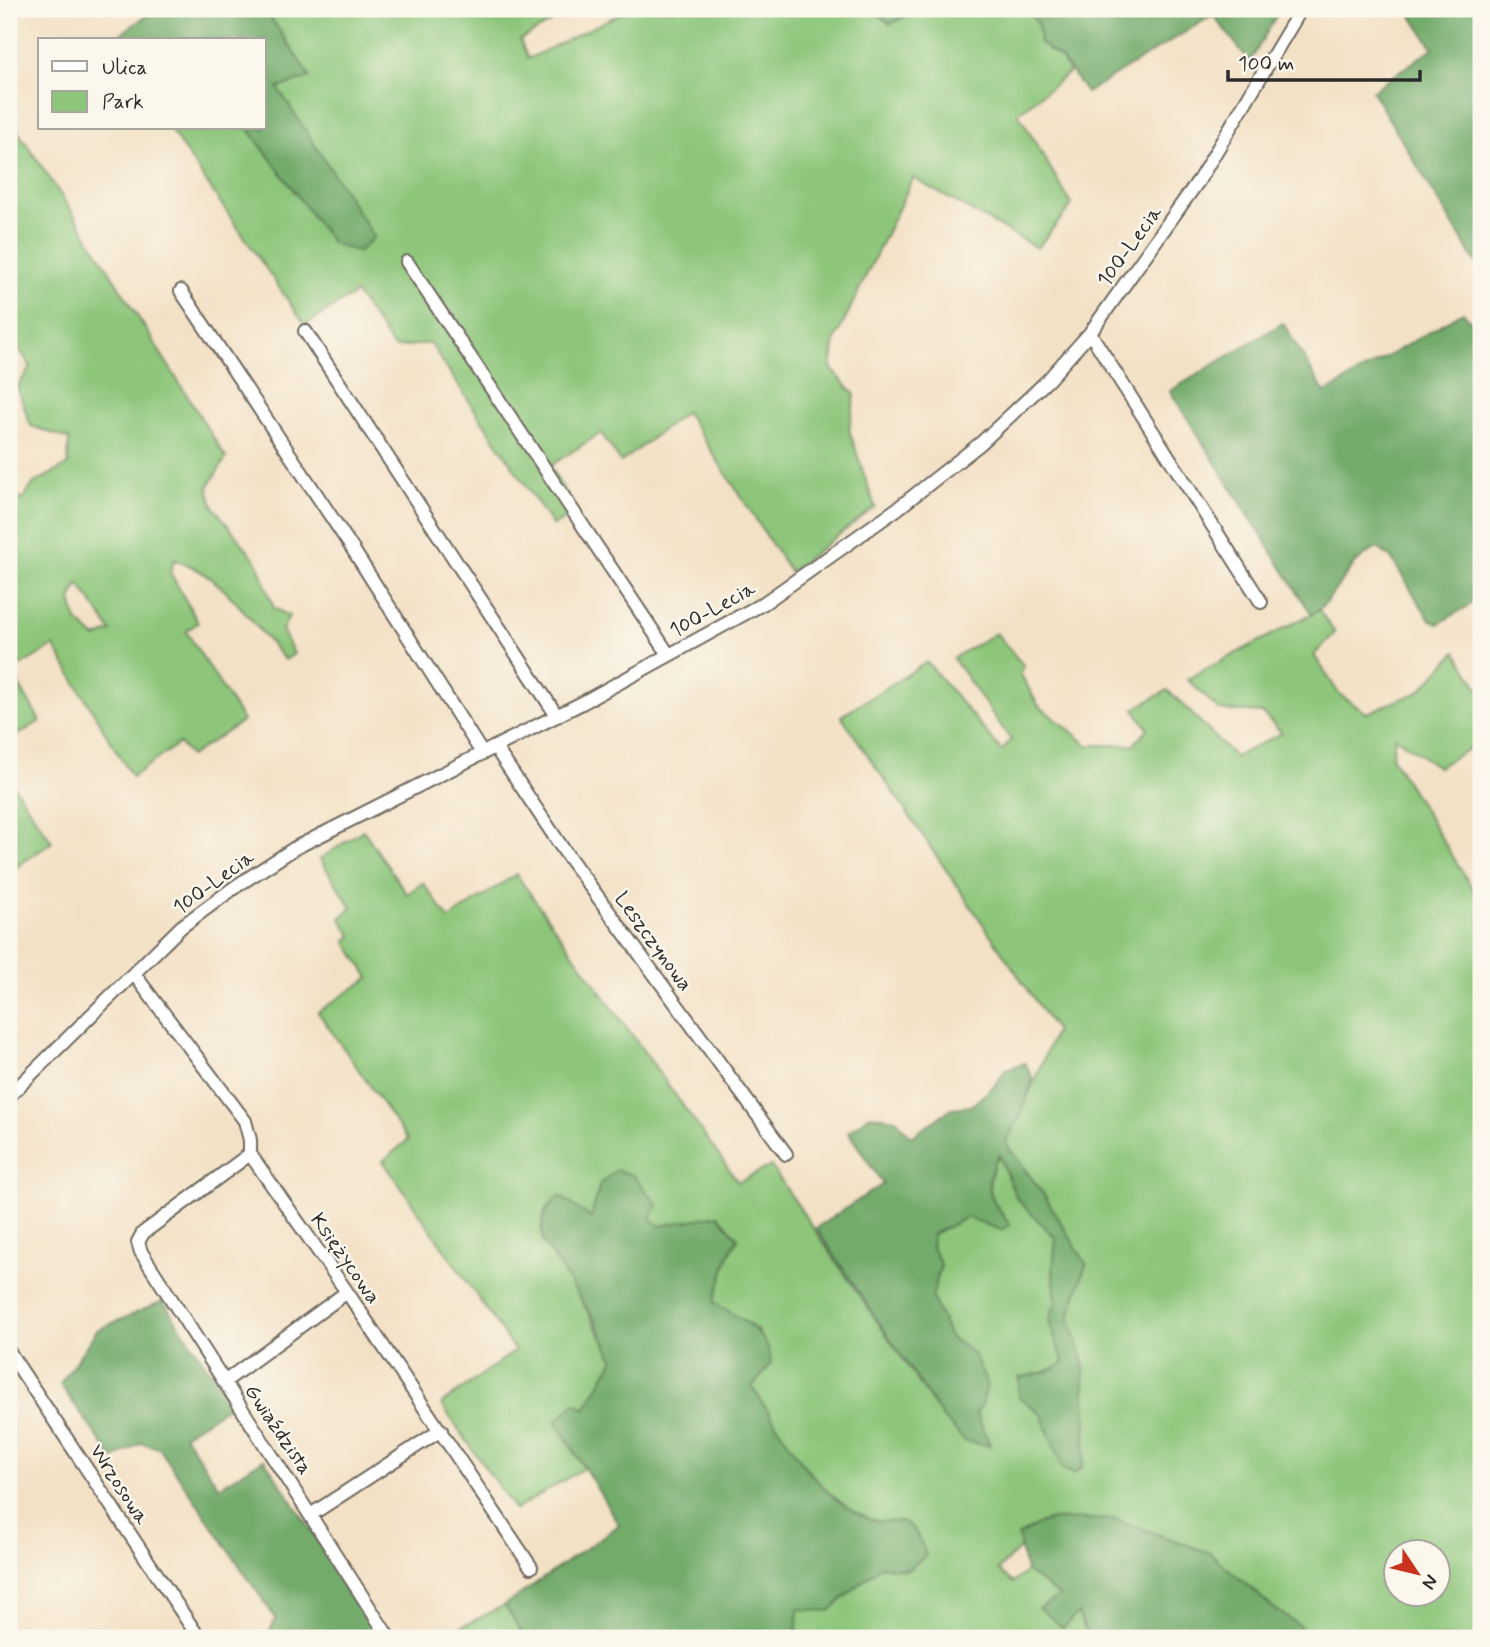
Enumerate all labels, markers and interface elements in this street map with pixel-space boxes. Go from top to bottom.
legend [38,38,266,130]
scale bar [1228,38,1420,82]
text: 100 m [1238,50,1294,78]
text: Ulica [102,54,147,82]
text: Park [102,88,144,116]
street label: 100-Lecia [1091,200,1169,293]
street label: 100-Lecia [665,575,761,645]
street label: 100-Lecia [167,844,260,922]
street label: Leszczynowa [608,886,699,997]
street label: Księżycowa [304,1207,387,1310]
street label: Gwiaździsta [238,1379,319,1480]
street label: Wrzosowa [83,1439,156,1530]
north arrow [1382,1538,1452,1608]
text: N [1416,1570,1444,1594]

